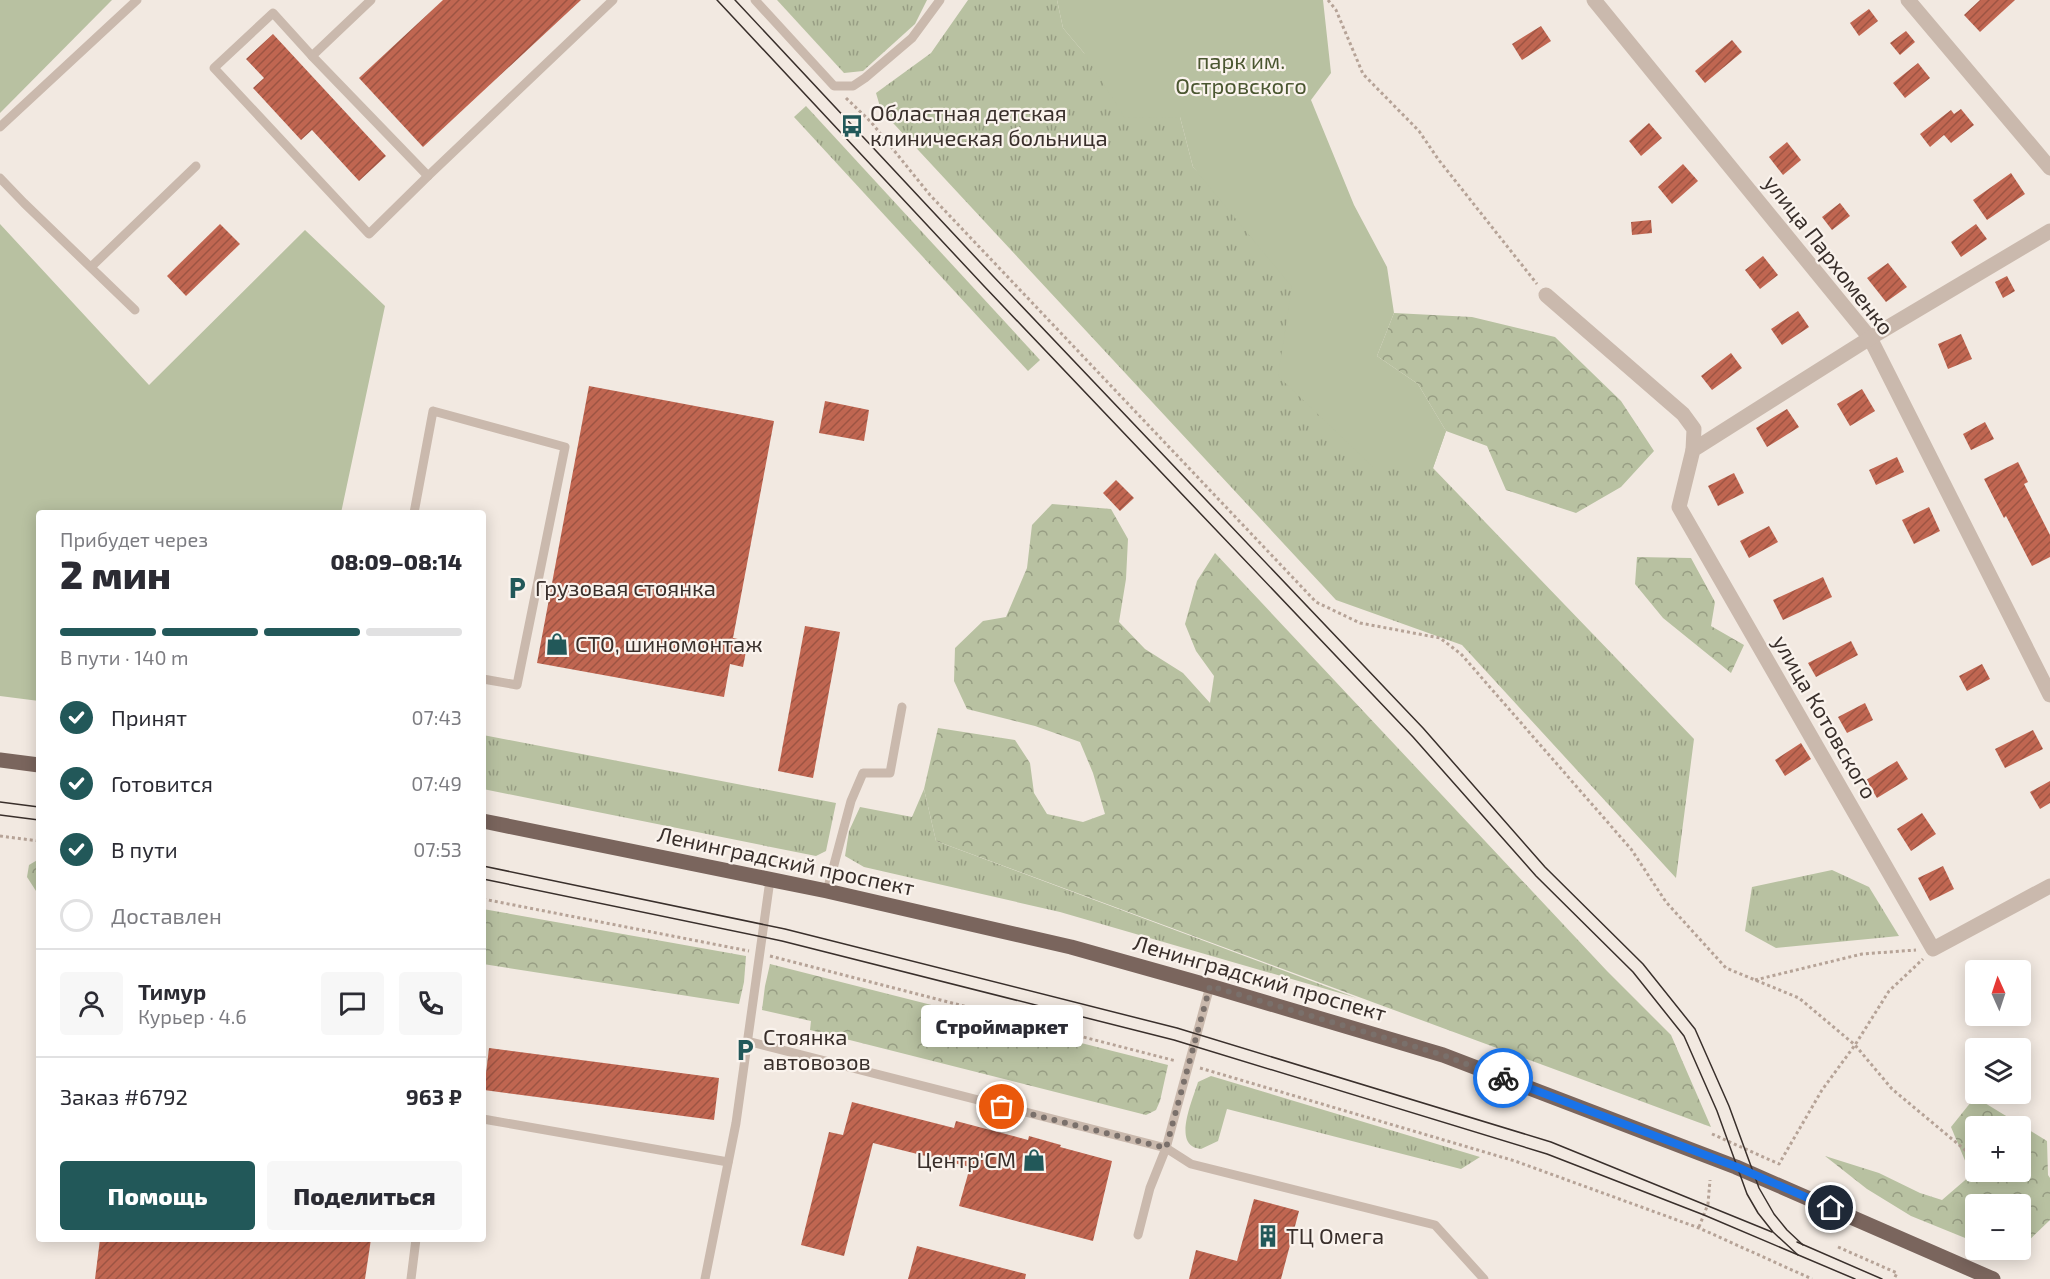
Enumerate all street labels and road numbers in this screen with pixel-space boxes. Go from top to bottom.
street label: улица Пархоменко [1759,169,1900,340]
street label: улица Котовского [1768,630,1883,803]
street label: Ленинградский проспект [655,820,917,900]
street label: Ленинградский проспект [1131,928,1390,1026]

